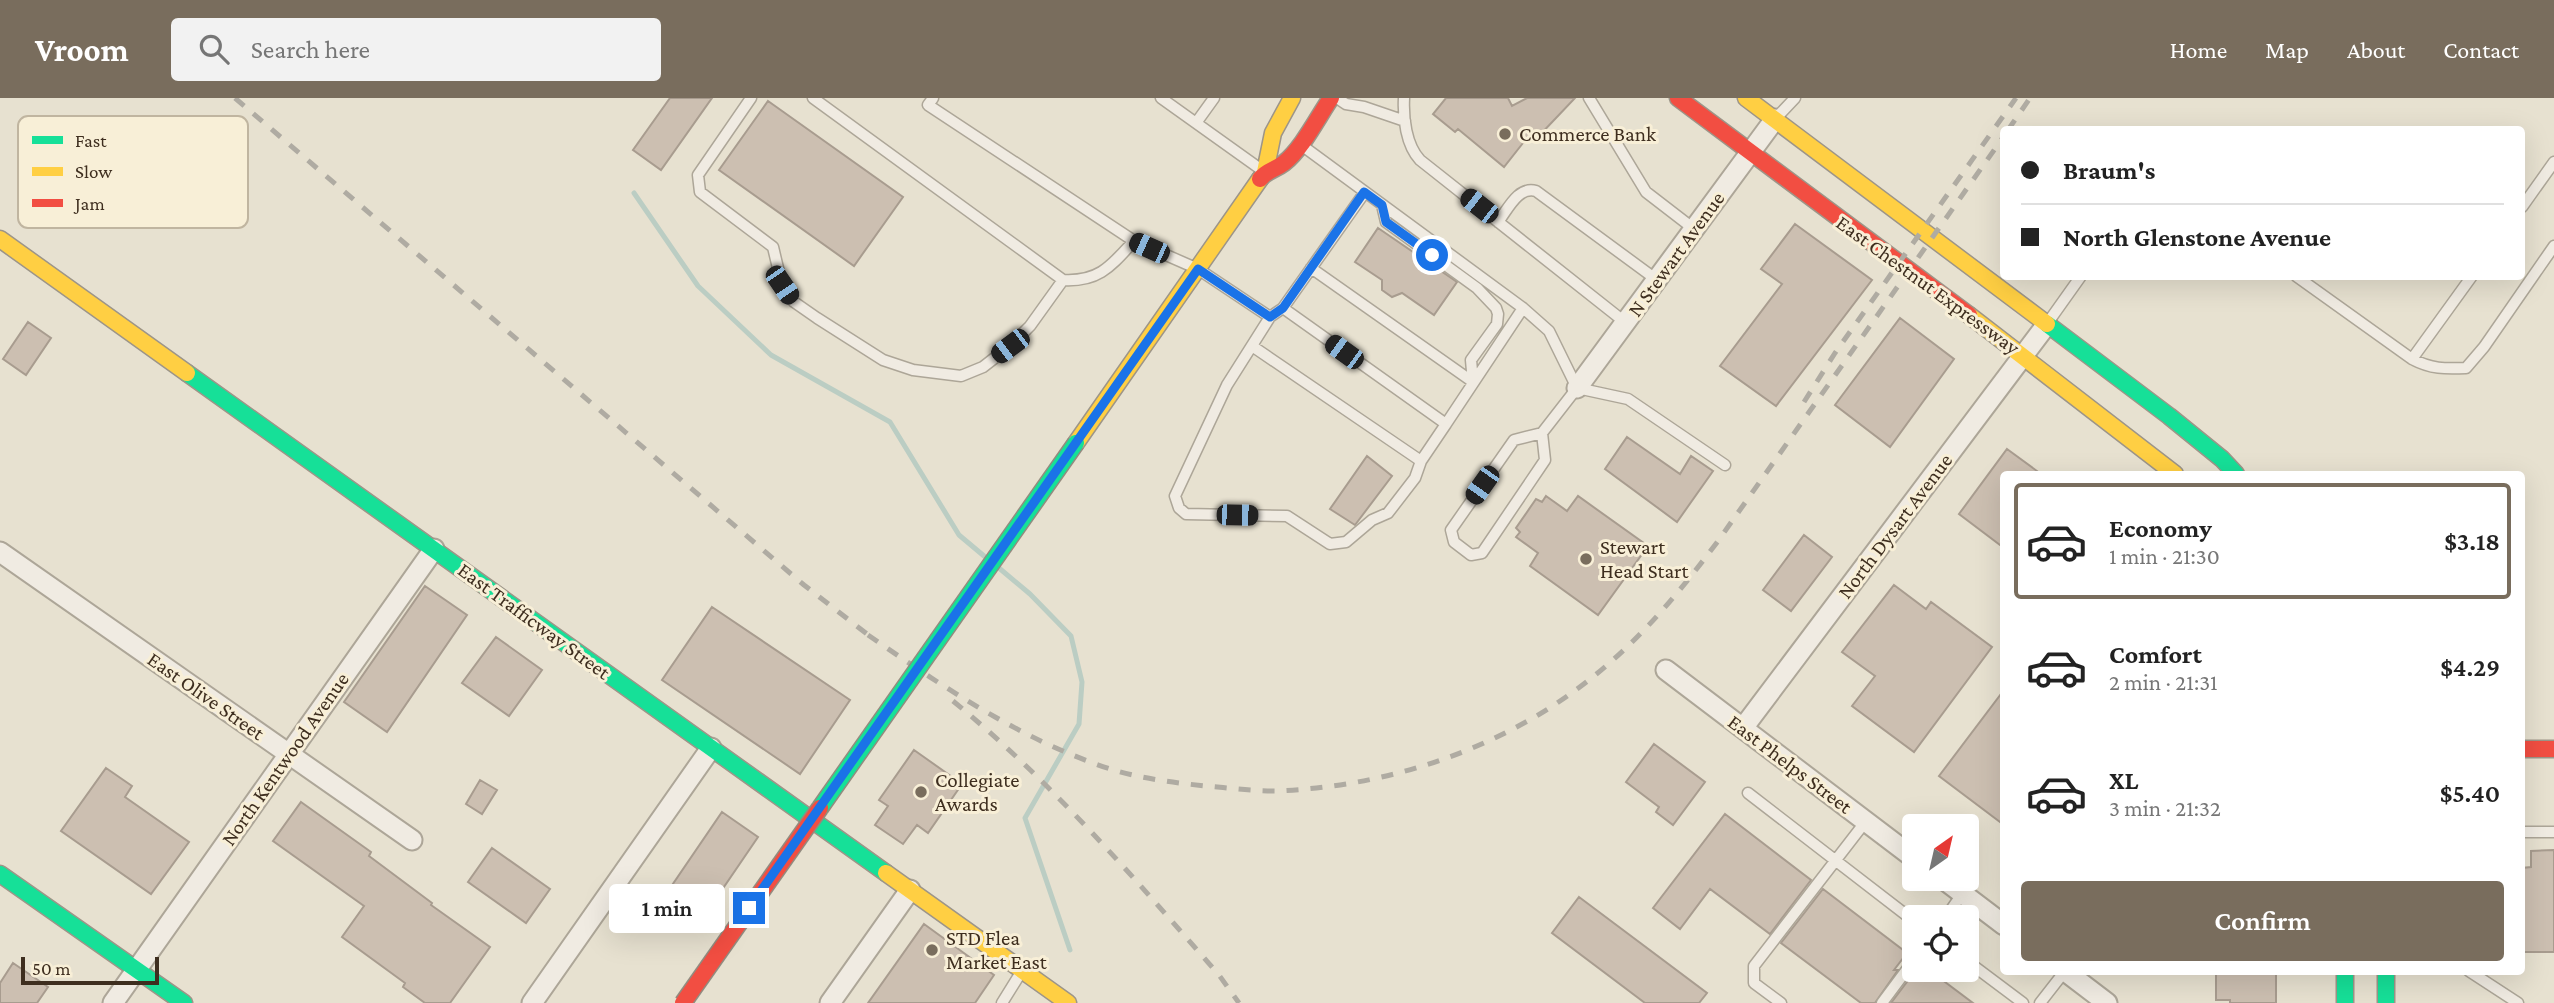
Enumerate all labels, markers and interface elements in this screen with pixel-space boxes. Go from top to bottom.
search box [171,18,661,81]
icon: search [195,30,233,68]
text: Vroom [35,31,129,68]
text: Search here [251,35,370,64]
text: Home [2170,36,2227,63]
text: Map [2265,36,2309,63]
text: About [2347,36,2405,63]
text: Contact [2443,36,2519,63]
legend [18,116,248,228]
place label: Commerce Bank [1519,122,1656,146]
marker: Commerce Bank [1497,126,1513,142]
text: Fast [75,130,107,151]
text: Braum's [2063,156,2155,185]
text: Slow [75,161,112,182]
car [1456,185,1503,227]
street label: N Stewart Avenue [1623,187,1729,321]
text: Jam [73,193,105,214]
street label: East Chestnut Expressway [1832,210,2025,360]
text: North Glenstone Avenue [2063,223,2331,252]
car [1126,230,1173,266]
route start [1416,239,1448,271]
car [762,262,803,308]
car [987,325,1034,367]
car [1321,331,1368,373]
street label: North Dysart Avenue [1833,449,1957,603]
car [1462,462,1503,508]
car [1216,504,1259,526]
icon: car [2025,510,2088,573]
text: Economy [2109,514,2212,543]
text: $3.18 [2444,527,2500,556]
place label: Stewart Head Start [1600,535,1690,583]
text: 1 min · 21:30 [2109,543,2220,569]
marker: Stewart Head Start [1578,551,1594,567]
street label: East Trafficway Street [453,558,616,685]
icon: car [2025,636,2088,699]
text: Comfort [2109,640,2202,669]
street label: East Olive Street [143,647,270,746]
text: $4.29 [2440,653,2500,682]
street label: North Kentwood Avenue [216,668,354,850]
text: 2 min · 21:31 [2109,669,2218,695]
street label: East Phelps Street [1723,710,1858,819]
icon: car [2025,762,2088,825]
text: XL [2109,766,2138,795]
place label: Collegiate Awards [935,768,1019,816]
text: $5.40 [2440,779,2500,808]
marker: Collegiate Awards [913,784,929,800]
text: 3 min · 21:32 [2109,795,2221,821]
north arrow [1902,814,1979,891]
map controls [1902,814,1979,982]
button: Confirm [2021,881,2504,961]
callout: 1 min [609,884,724,932]
route end [733,892,765,924]
text: 1 min [641,895,693,921]
button: locate [1902,905,1979,982]
place label: STD Flea Market East [946,926,1048,974]
marker: STD Flea Market East [924,942,940,958]
scale bar [21,954,159,986]
text: 50 m [32,958,71,979]

